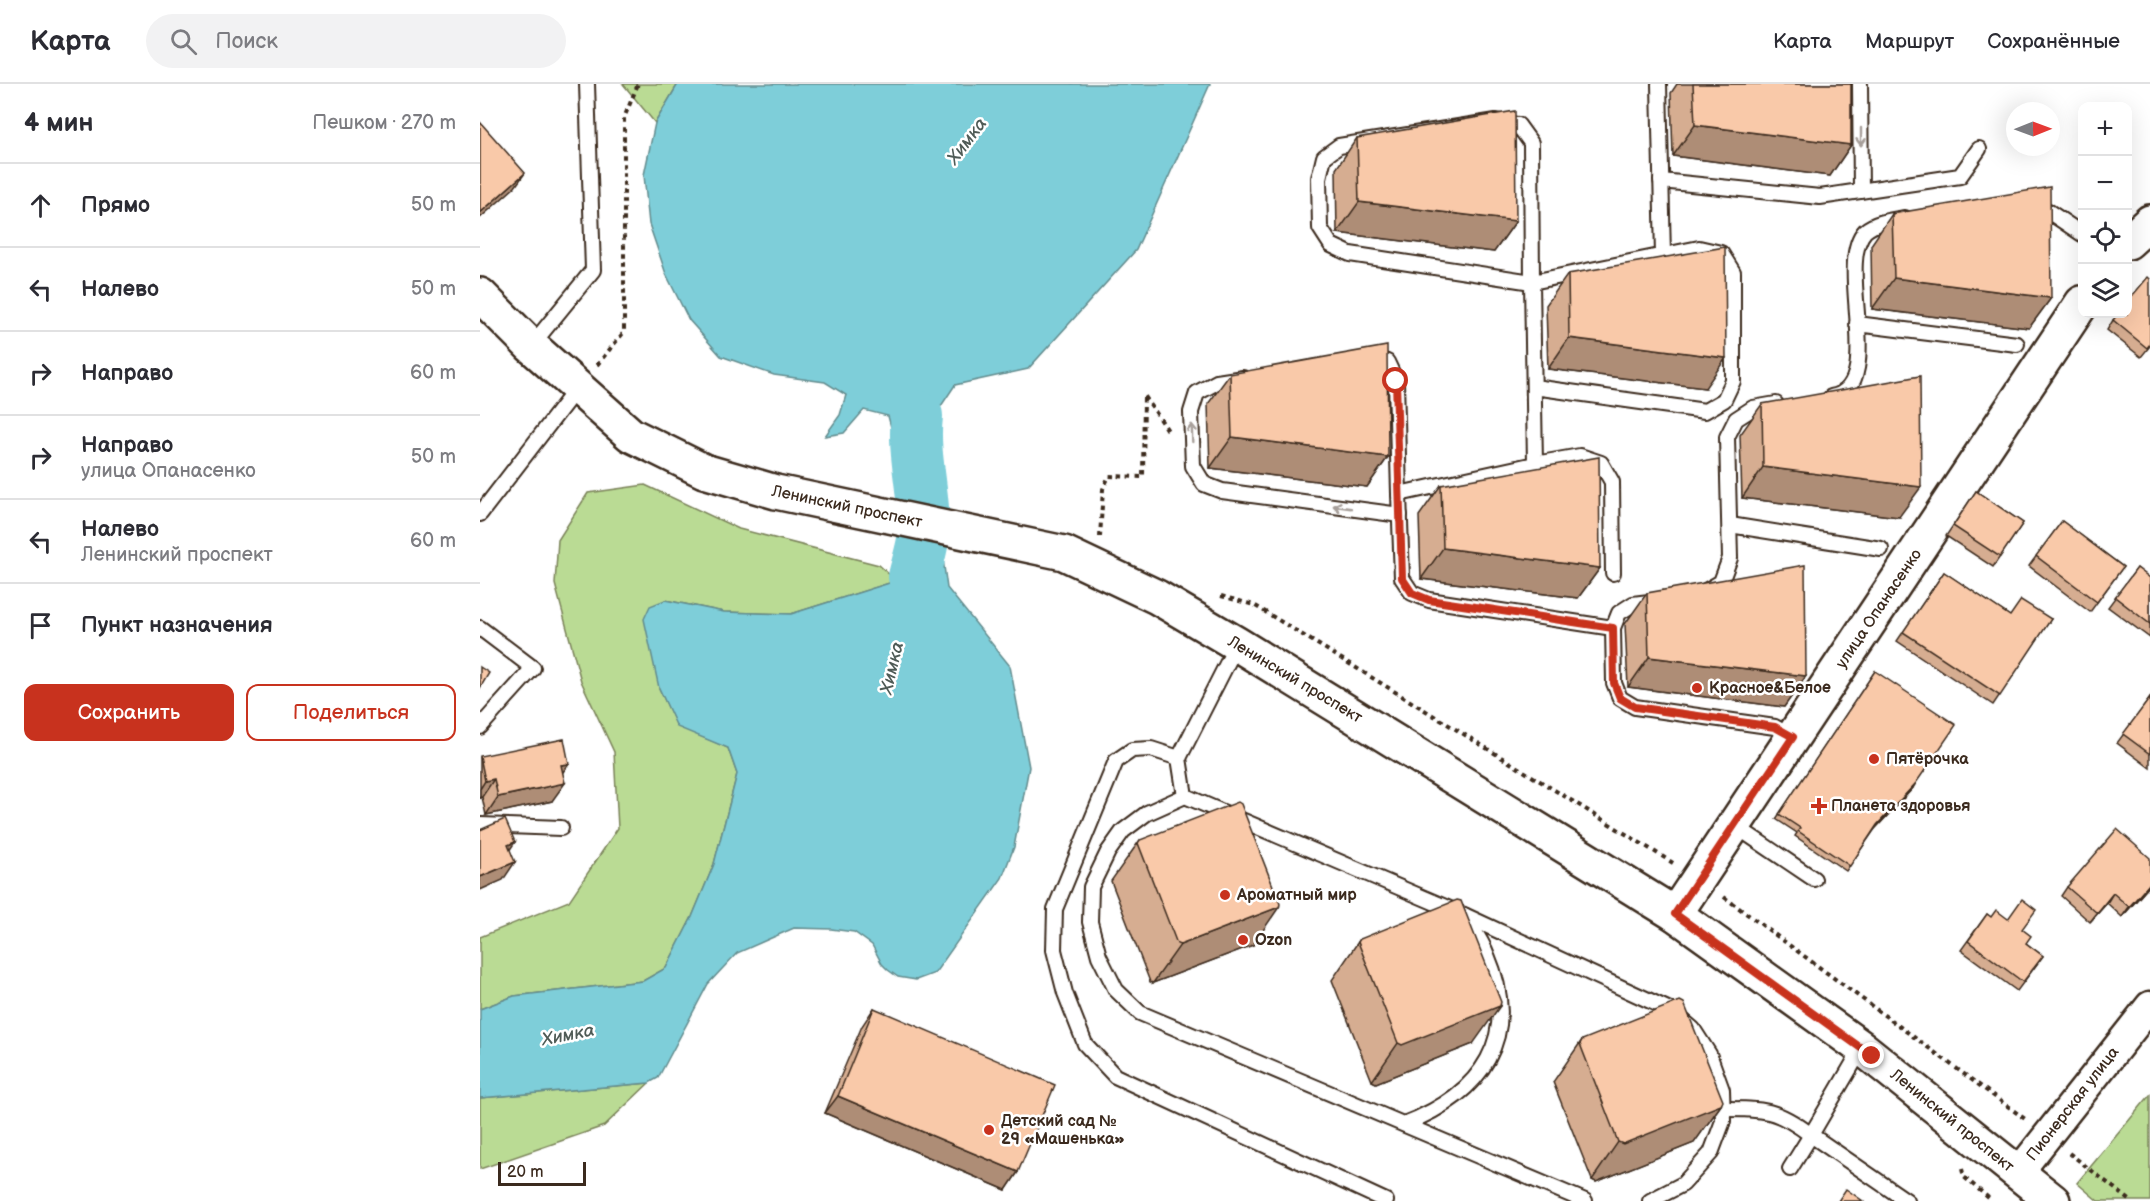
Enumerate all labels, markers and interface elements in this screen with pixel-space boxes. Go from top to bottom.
search box [146,14,566,68]
text: Карта [30,25,110,58]
icon: search [167,25,200,58]
text: Поиск [215,28,278,55]
text: Карта [1773,29,1832,54]
text: Маршрут [1865,29,1954,54]
text: Сохранённые [1987,29,2120,54]
north arrow [2006,102,2060,156]
map controls [2078,102,2132,318]
button: + [2078,102,2132,156]
text: 4 мин [24,108,93,139]
text: Пешком · 270 m [312,111,456,135]
water label: Химка [942,113,991,169]
one-way arrow [1855,127,1867,147]
button: − [2078,156,2132,210]
icon: ahead [24,189,57,222]
text: Прямо [81,192,150,219]
text: 50 m [411,193,456,217]
button: locate [2078,210,2132,264]
button: layers [2078,264,2132,318]
icon: left [24,273,57,306]
text: Налево [81,276,159,303]
text: 50 m [411,277,456,301]
icon: right [24,357,57,390]
text: Направо [81,360,173,387]
text: 60 m [410,361,456,385]
route start [1382,367,1408,393]
one-way arrow [1186,423,1197,443]
text: Направо [81,432,173,459]
icon: right [24,441,57,474]
text: 50 m [411,445,456,469]
text: улица Опанасенко [81,459,256,483]
street label: Ленинский проспект [769,482,925,532]
one-way arrow [1333,502,1353,513]
text: Налево [81,516,159,543]
icon: left [24,525,57,558]
text: 60 m [410,529,456,553]
text: Ленинский проспект [81,543,273,567]
street label: улица Опанасенко [1832,546,1926,672]
icon: arrive [24,609,57,642]
text: Пункт назначения [81,612,273,639]
street label: Ленинский проспект [1223,632,1366,728]
water label: Химка [876,640,908,697]
place label: Красное&Белое [1709,679,1831,698]
marker: Красное&Белое [1690,681,1704,695]
button: Сохранить [24,684,234,741]
button: Поделиться [246,684,456,741]
place label: Пятёрочка [1886,750,1969,769]
marker: Пятёрочка [1867,752,1881,766]
place label: Планета здоровья [1831,797,1970,816]
marker: Планета здоровья [1812,799,1826,813]
place label: Ароматный мир [1236,886,1357,905]
marker: Ароматный мир [1218,888,1232,902]
place label: Ozon [1255,931,1292,950]
marker: Ozon [1236,933,1250,947]
water label: Химка [539,1020,596,1051]
route end [1858,1042,1884,1068]
street label: Пионерская улица [2023,1043,2124,1165]
street label: Ленинский проспект [1886,1065,2018,1177]
place label: Детский сад № 29 «Машенька» [1001,1112,1125,1149]
marker: Детский сад № 29 «Машенька» [982,1123,996,1137]
scale bar [498,1159,586,1186]
text: 20 m [507,1163,543,1182]

